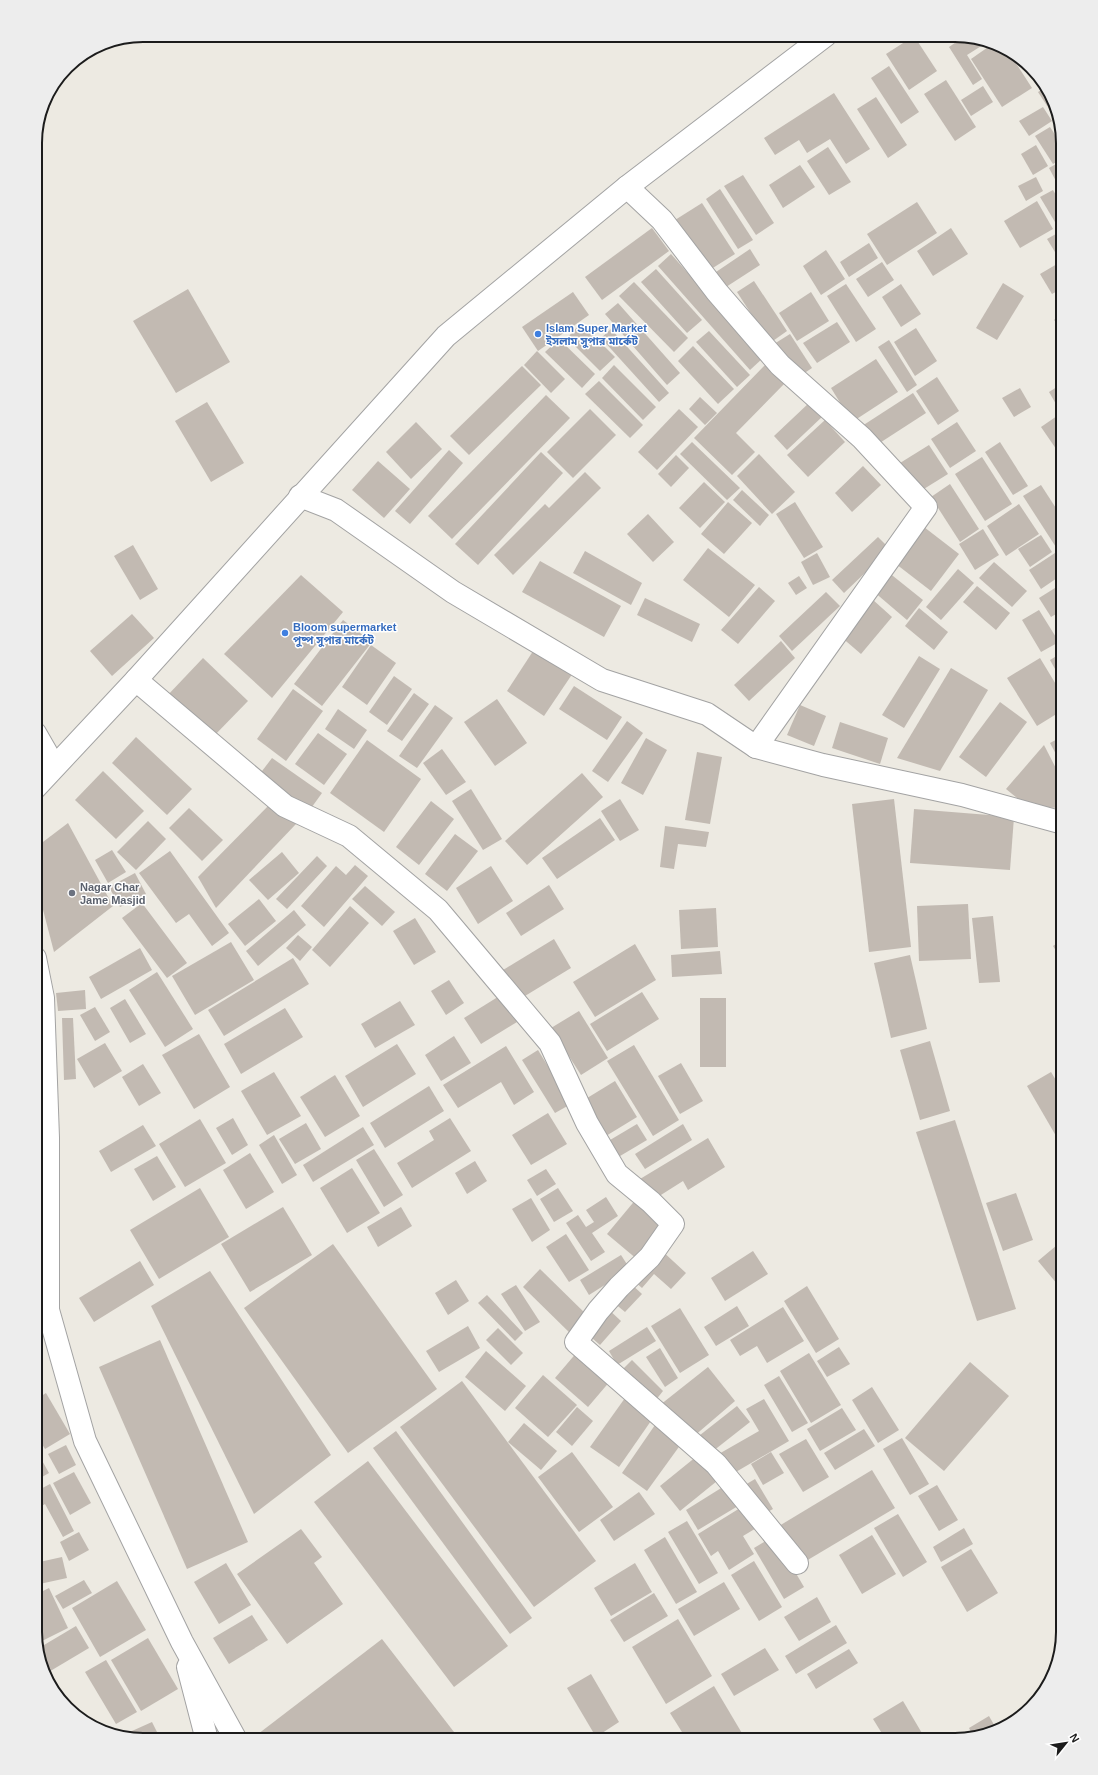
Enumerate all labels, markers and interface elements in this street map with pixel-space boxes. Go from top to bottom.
place label: Islam Super Market ইসলাম সুপার মার্কেট [545,322,647,348]
marker: Islam Super Market ইসলাম সুপার মার্কেট [533,329,543,339]
place label: Bloom supermarket পুষ্প সুপার মার্কেট [293,621,397,647]
marker: Bloom supermarket পুষ্প সুপার মার্কেট [280,628,290,638]
place label: Nagar Char Jame Masjid [80,881,145,906]
marker: Nagar Char Jame Masjid [67,888,77,898]
north arrow [1046,1723,1086,1763]
text: N [1067,1732,1082,1744]

